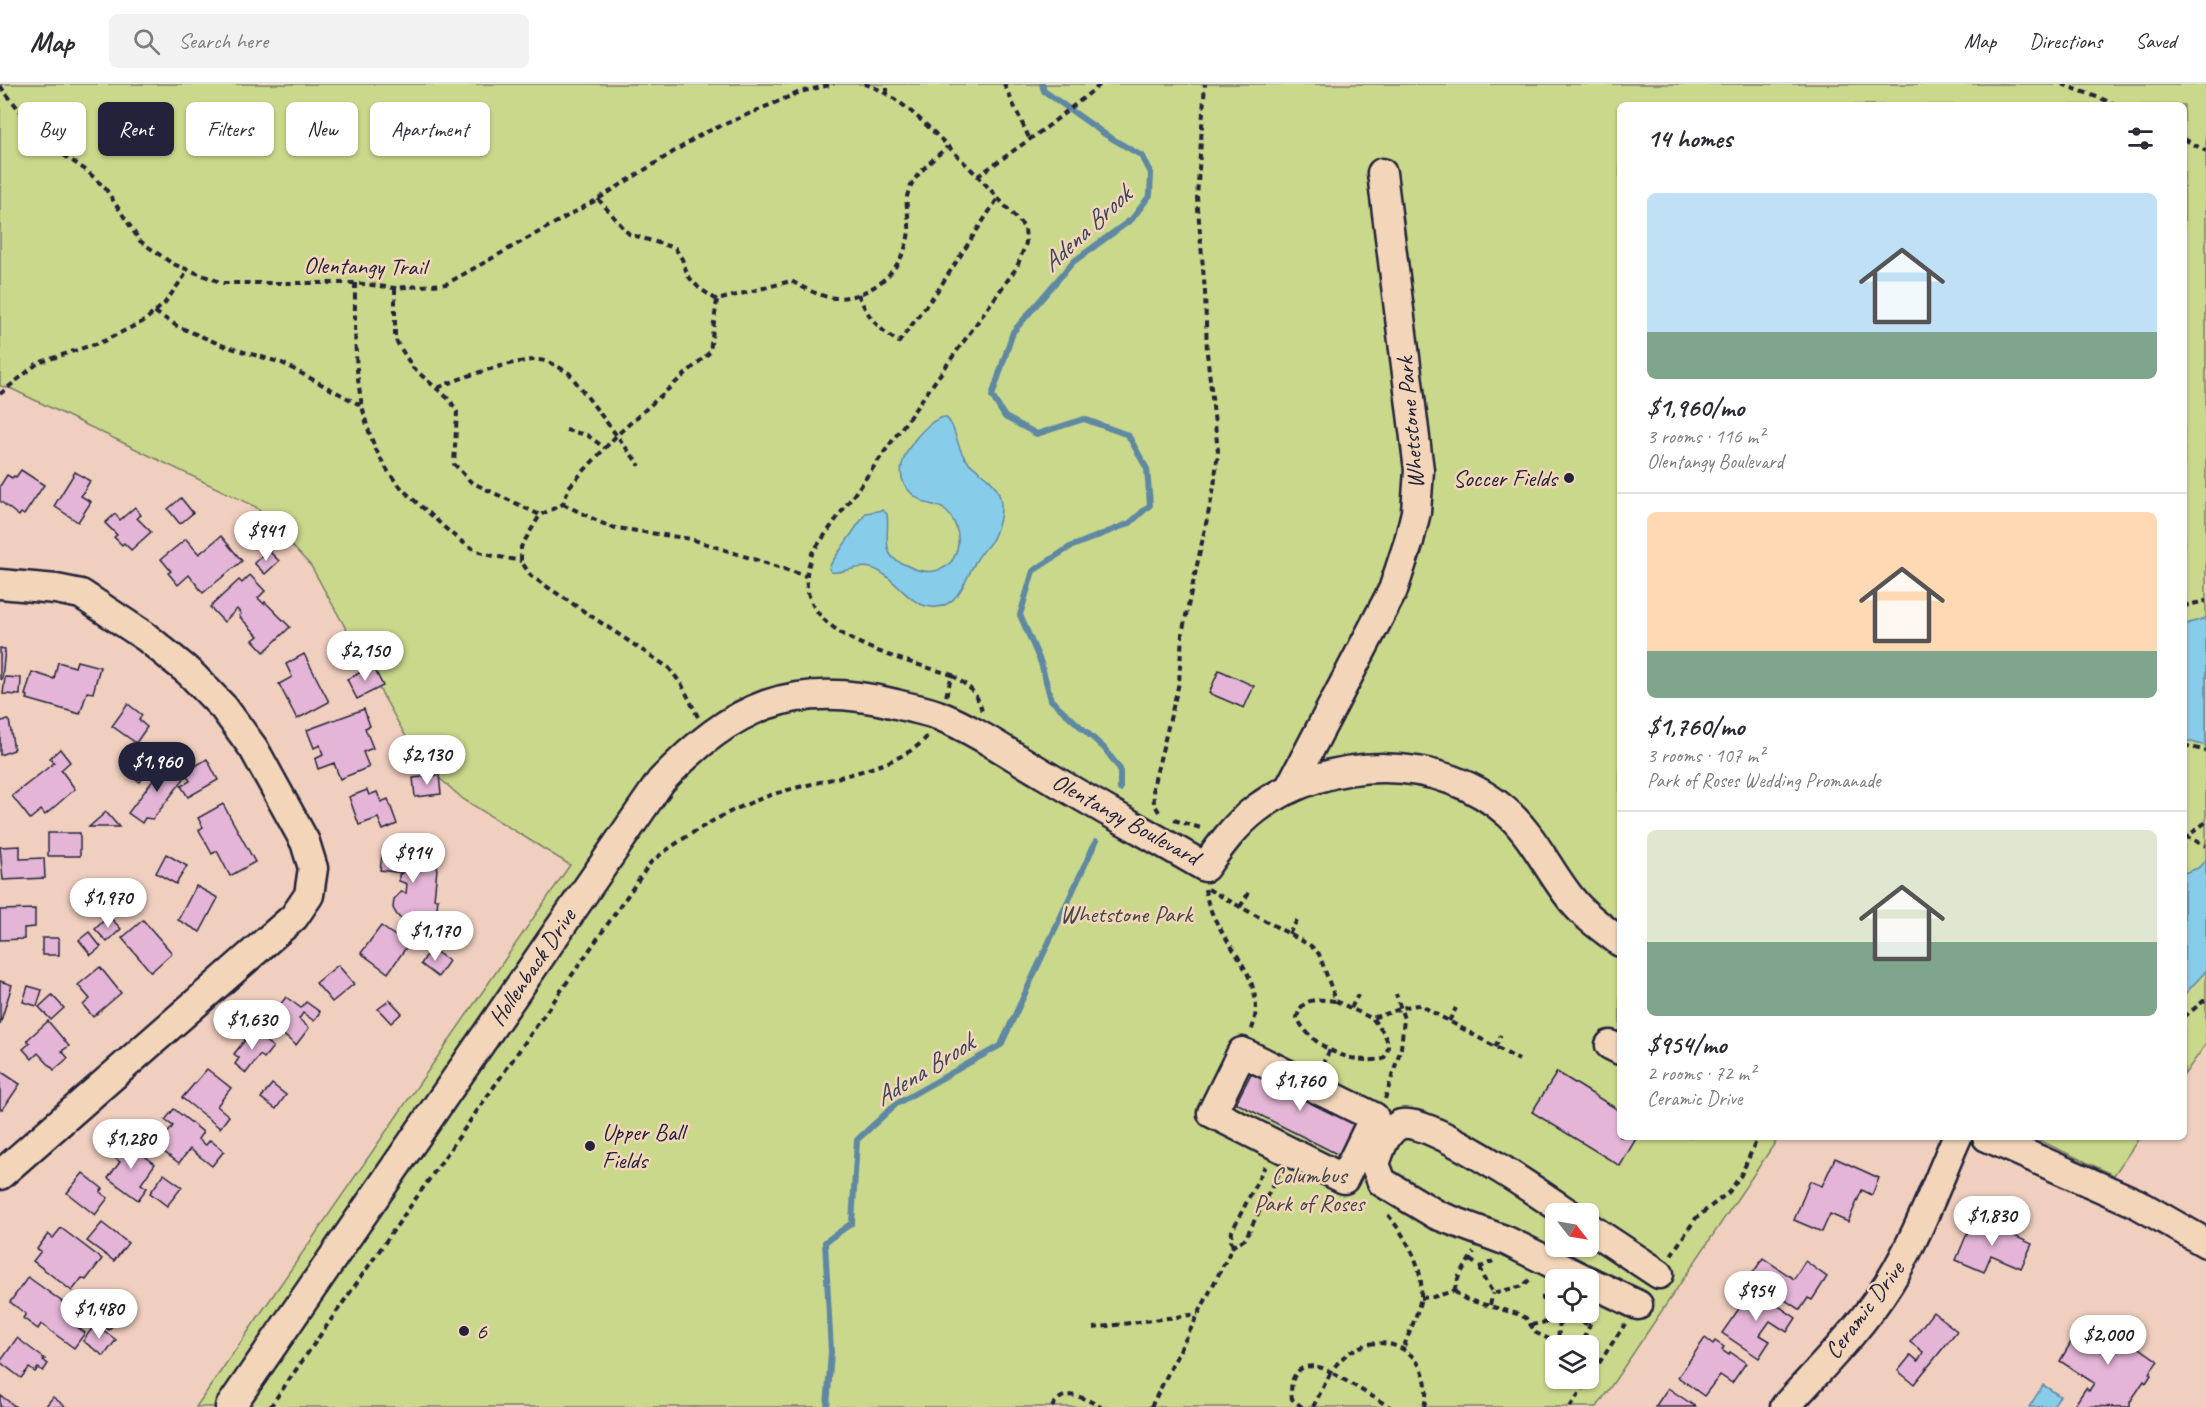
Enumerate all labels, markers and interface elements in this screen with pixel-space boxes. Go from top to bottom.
search box [109,14,529,68]
text: Map [30,24,73,59]
icon: search [130,25,163,58]
text: Search here [178,27,268,55]
text: Map [1964,28,1996,54]
text: Directions [2029,28,2102,54]
text: Saved [2135,28,2176,54]
chip: Buy [18,102,86,156]
chip: Rent [98,102,174,156]
chip: Filters [186,102,274,156]
chip: New [286,102,358,156]
chip: Apartment [370,102,490,156]
text: 14 homes [1647,122,1732,155]
icon: filters [2124,122,2157,155]
water label: Adena Brook [1034,176,1141,279]
icon: home [1848,232,1956,340]
street label: Olentangy Trail [303,250,430,282]
street label: Whetstone Park [1389,354,1431,490]
text: $1,960/mo [1647,391,1744,424]
text: 3 rooms · 116 m² [1647,424,1764,449]
text: Olentangy Boulevard [1647,449,1783,474]
place label: Soccer Fields [1453,463,1559,493]
marker: Soccer Fields [1562,471,1576,485]
pin: $941 [230,511,302,562]
text: $941 [248,518,284,543]
icon: home [1848,551,1956,659]
pin: $2,150 [316,631,414,682]
text: $2,150 [341,638,389,663]
text: $1,760/mo [1647,710,1744,743]
pin: $2,130 [378,735,476,786]
pin: $1,960 [108,742,206,793]
text: $2,130 [403,742,451,767]
text: 3 rooms · 107 m² [1647,743,1764,768]
text: $1,960 [132,749,182,774]
street label: Olentangy Boulevard [1047,766,1208,874]
text: Park of Roses Wedding Promanade [1647,768,1881,793]
pin: $914 [377,833,449,884]
text: $914 [395,840,431,865]
icon: home [1848,869,1956,977]
pin: $1,970 [59,878,157,929]
text: $1,970 [84,885,132,910]
park label: Whetstone Park [1060,899,1194,929]
street label: Hollenback Drive [482,901,583,1031]
pin: $1,170 [386,911,484,962]
text: $1,170 [411,918,459,943]
pin: $1,630 [203,1000,301,1051]
text: $1,630 [227,1007,277,1032]
water label: Adena Brook [868,1024,984,1113]
text: $954/mo [1647,1028,1726,1061]
pin: $1,760 [1251,1061,1349,1112]
text: 2 rooms · 72 m² [1647,1061,1755,1086]
text: $1,760 [1275,1068,1325,1093]
text: Ceramic Drive [1647,1086,1742,1111]
place label: Upper Ball Fields [602,1117,688,1175]
pin: $1,280 [82,1119,180,1170]
text: $1,280 [107,1126,155,1151]
marker: Upper Ball Fields [583,1139,597,1153]
park label: Columbus Park of Roses [1254,1160,1366,1218]
pin: $1,830 [1943,1196,2041,1247]
north arrow [1545,1203,1599,1257]
map controls [1545,1203,1599,1389]
text: $1,830 [1968,1203,2016,1228]
street label: Ceramic Drive [1818,1254,1912,1365]
button: locate [1545,1269,1599,1323]
pin: $954 [1720,1271,1792,1322]
text: $954 [1738,1278,1774,1303]
pin: $1,480 [50,1289,148,1340]
text: $1,480 [75,1296,123,1321]
pin: $2,000 [2059,1315,2157,1366]
place label: 6 [476,1316,488,1346]
text: $2,000 [2084,1322,2132,1347]
marker: 6 [457,1324,471,1338]
button: layers [1545,1335,1599,1389]

